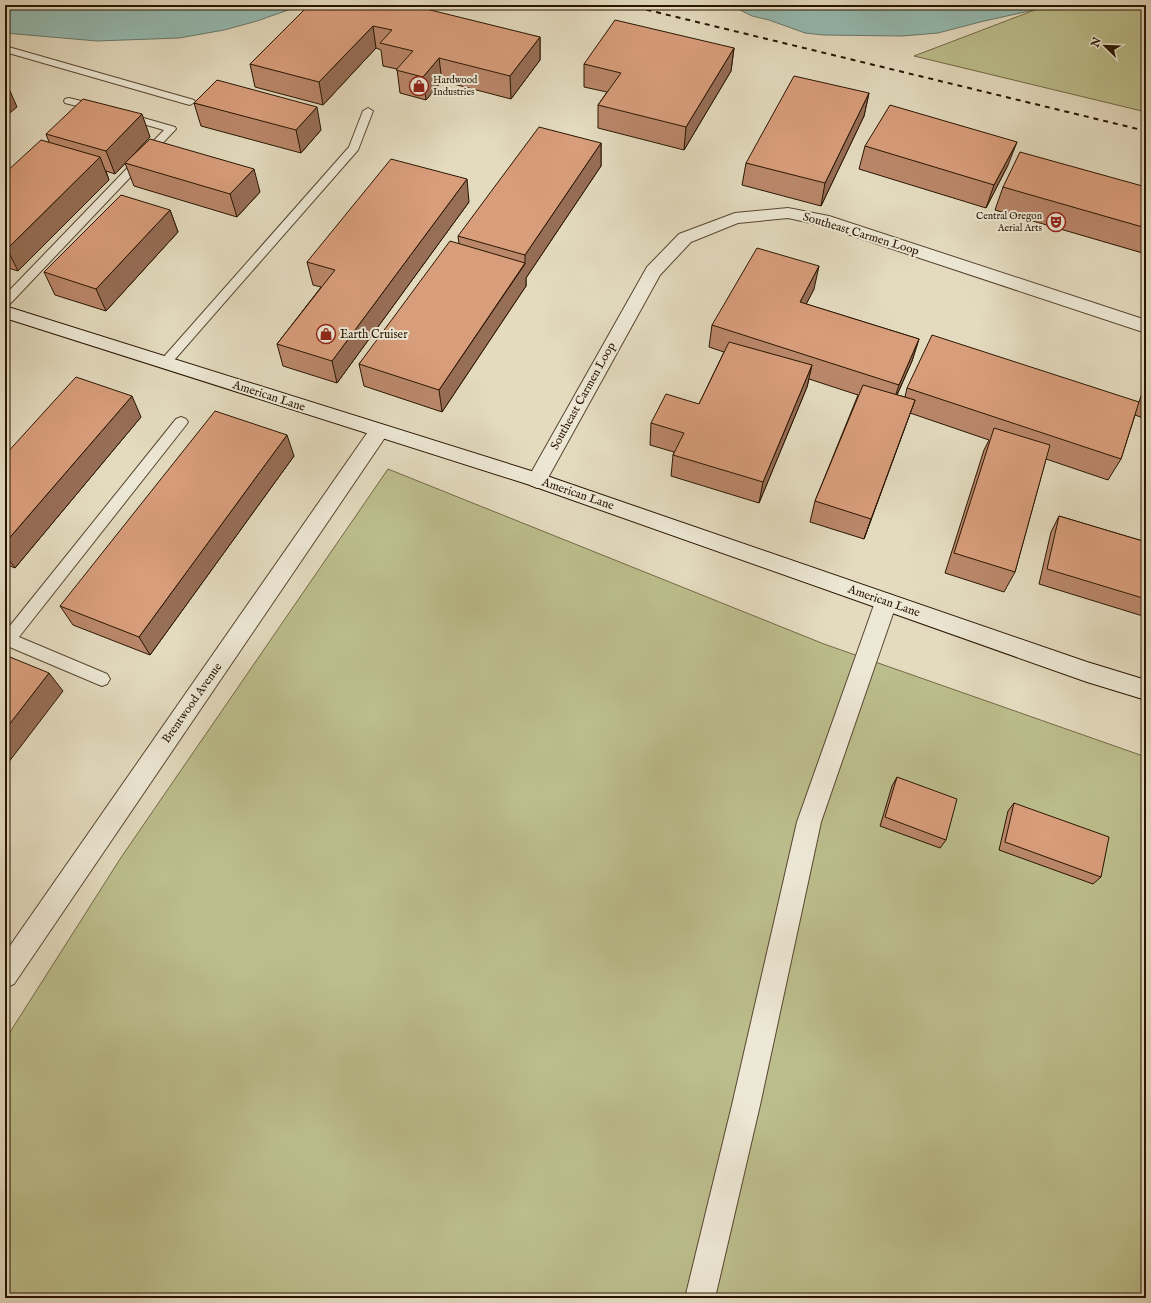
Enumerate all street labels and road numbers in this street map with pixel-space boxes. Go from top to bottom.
street label: Southeast Carmen Loop [801,209,921,260]
street label: Southeast Carmen Loop [547,339,620,453]
street label: American Lane [230,377,308,415]
street label: American Lane [539,474,617,514]
street label: American Lane [845,581,923,621]
street label: Brentwood Avenue [159,659,226,746]

